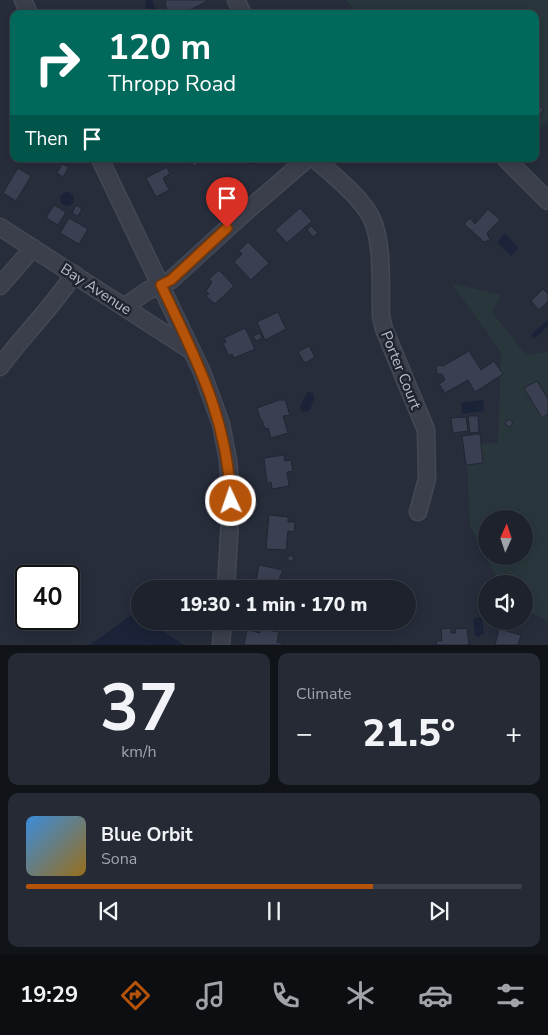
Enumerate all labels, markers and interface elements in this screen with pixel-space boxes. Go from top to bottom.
text: 120 m [108,24,211,71]
icon: right [25,30,90,95]
text: Thropp Road [108,69,236,99]
icon: arrive [78,125,106,153]
text: Then [25,126,68,152]
pin [206,177,248,228]
icon: arrive [213,184,241,212]
street label: Bay Avenue [57,259,135,319]
street label: Porter Court [376,328,426,413]
position arrow [204,474,256,526]
north arrow [478,510,532,565]
map controls [478,510,533,630]
speed limit sign: 40 [15,565,80,630]
button: sound [478,575,533,630]
text: 19:30 · 1 min · 170 m [180,592,367,618]
text: 37 [100,664,178,753]
text: Climate [296,683,351,705]
text: 21.5° [363,708,455,759]
text: − [296,715,313,753]
text: + [505,715,522,753]
text: km/h [121,741,157,763]
text: Blue Orbit [101,822,192,848]
text: Sona [101,848,137,870]
icon: previous [95,897,123,925]
icon: pause [260,897,288,925]
icon: next [425,897,453,925]
icon: directions [118,978,153,1013]
icon: music [193,978,228,1013]
icon: phone [268,978,303,1013]
icon: climate [343,978,378,1013]
icon: car [418,978,453,1013]
icon: filters [493,978,528,1013]
text: 19:29 [20,980,78,1010]

